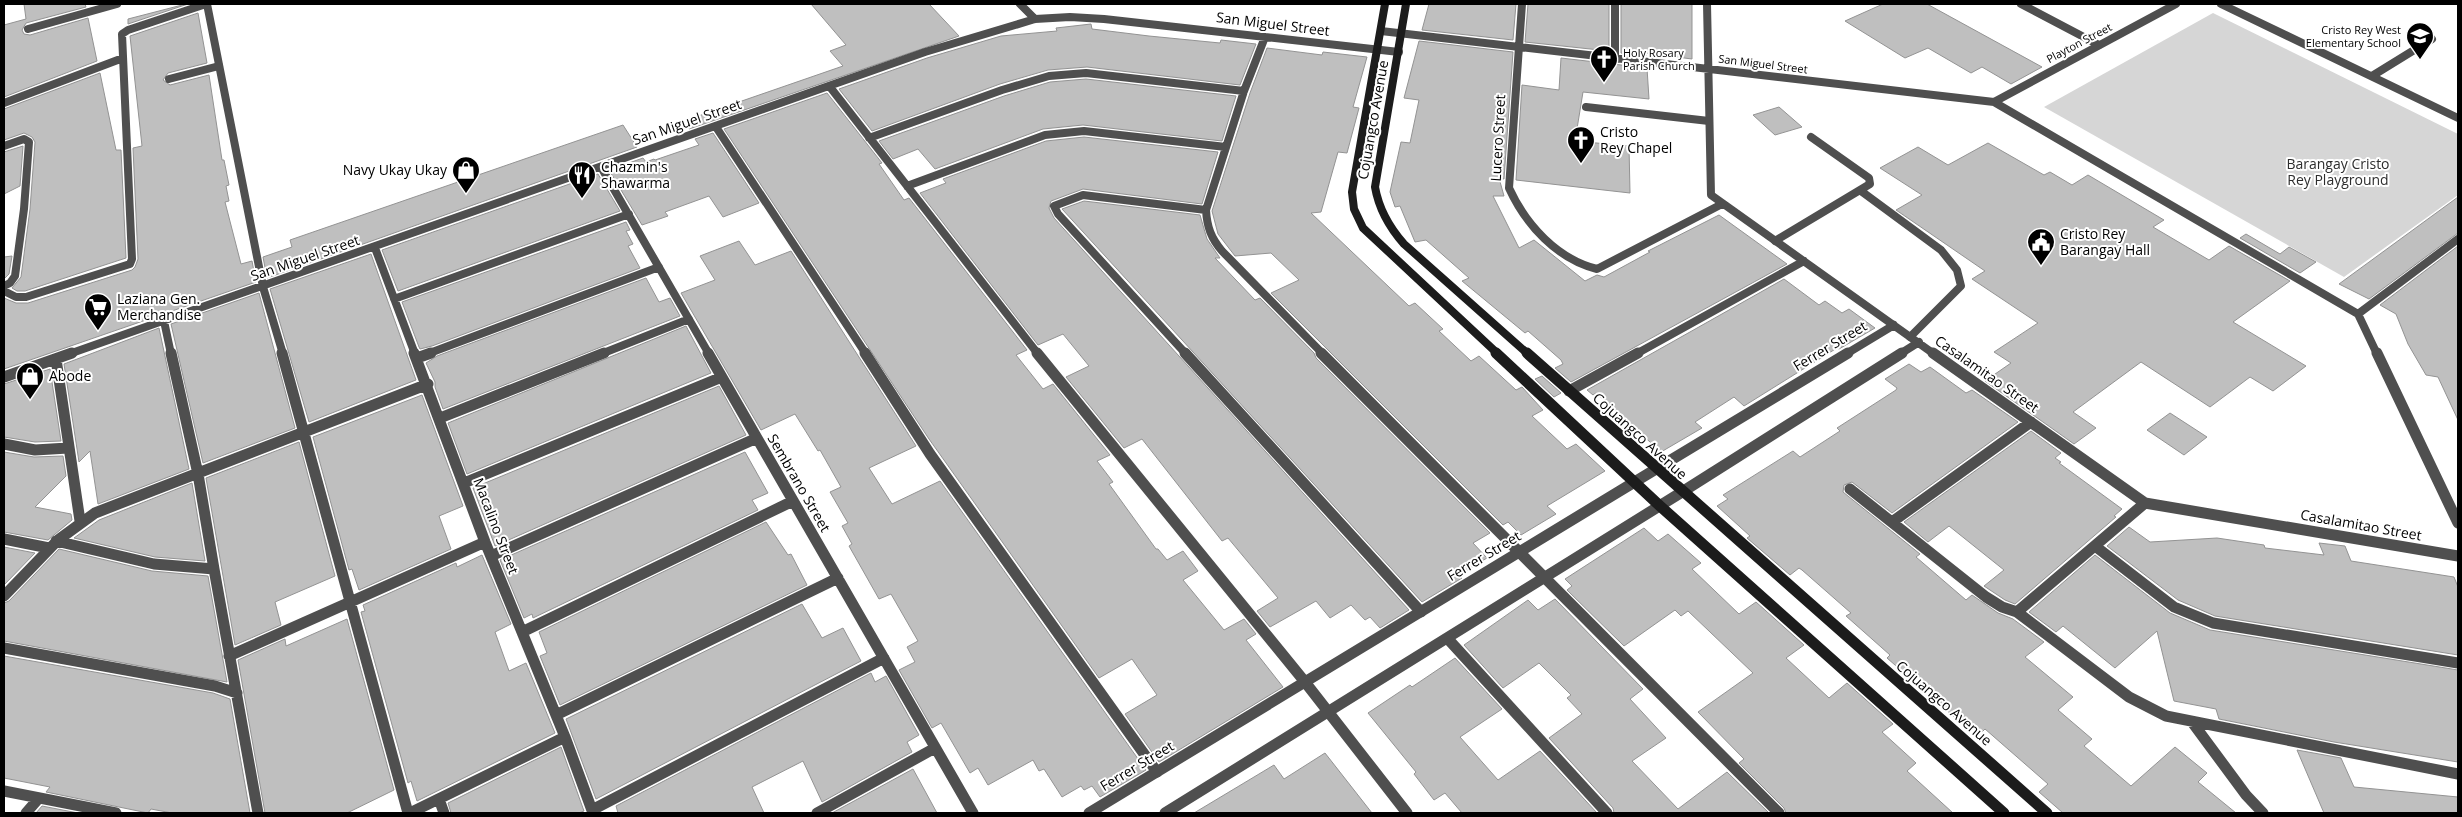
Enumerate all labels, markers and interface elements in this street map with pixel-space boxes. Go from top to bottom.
street label: San Miguel Street [1215,7,1331,40]
street label: Playton Street [2044,19,2114,66]
school or university icon: Cristo Rey West Elementary School [2405,21,2435,60]
place label: Cristo Rey West Elementary School [2306,22,2401,50]
church icon: Holy Rosary Parish Church [1589,44,1619,83]
place label: Holy Rosary Parish Church [1623,45,1695,73]
street label: San Miguel Street [1718,51,1809,76]
street label: Cojuangco Avenue [1353,59,1392,181]
street label: San Miguel Street [630,94,744,149]
street label: Lucero Street [1486,94,1509,182]
place label: Cristo Rey Chapel [1600,122,1672,157]
church icon: Cristo Rey Chapel [1566,125,1596,164]
park label: Barangay Cristo Rey Playground [2286,154,2390,189]
shop icon: Navy Ukay Ukay [451,155,481,194]
place label: Chazmin's Shawarma [601,157,670,192]
place label: Navy Ukay Ukay [343,160,448,179]
restaurant icon: Chazmin's Shawarma [567,160,597,199]
place label: Cristo Rey Barangay Hall [2060,224,2150,259]
public building icon: Cristo Rey Barangay Hall [2026,227,2056,266]
street label: San Miguel Street [248,230,362,285]
place label: Laziana Gen. Merchandise [117,289,202,324]
supermarket icon: Laziana Gen. Merchandise [83,292,113,331]
street label: Ferrer Street [1789,316,1870,375]
street label: Casalamitao Street [1932,331,2043,417]
shop icon: Abode [15,361,45,400]
place label: Abode [49,366,91,385]
street label: Cojuangco Avenue [1589,388,1692,483]
street label: Sembrano Street [764,430,835,535]
street label: Macalino Street [469,475,524,577]
street label: Casalamitao Street [2299,504,2423,545]
street label: Ferrer Street [1443,526,1524,585]
street label: Cojuangco Avenue [1892,656,1996,750]
street label: Ferrer Street [1096,736,1177,795]

